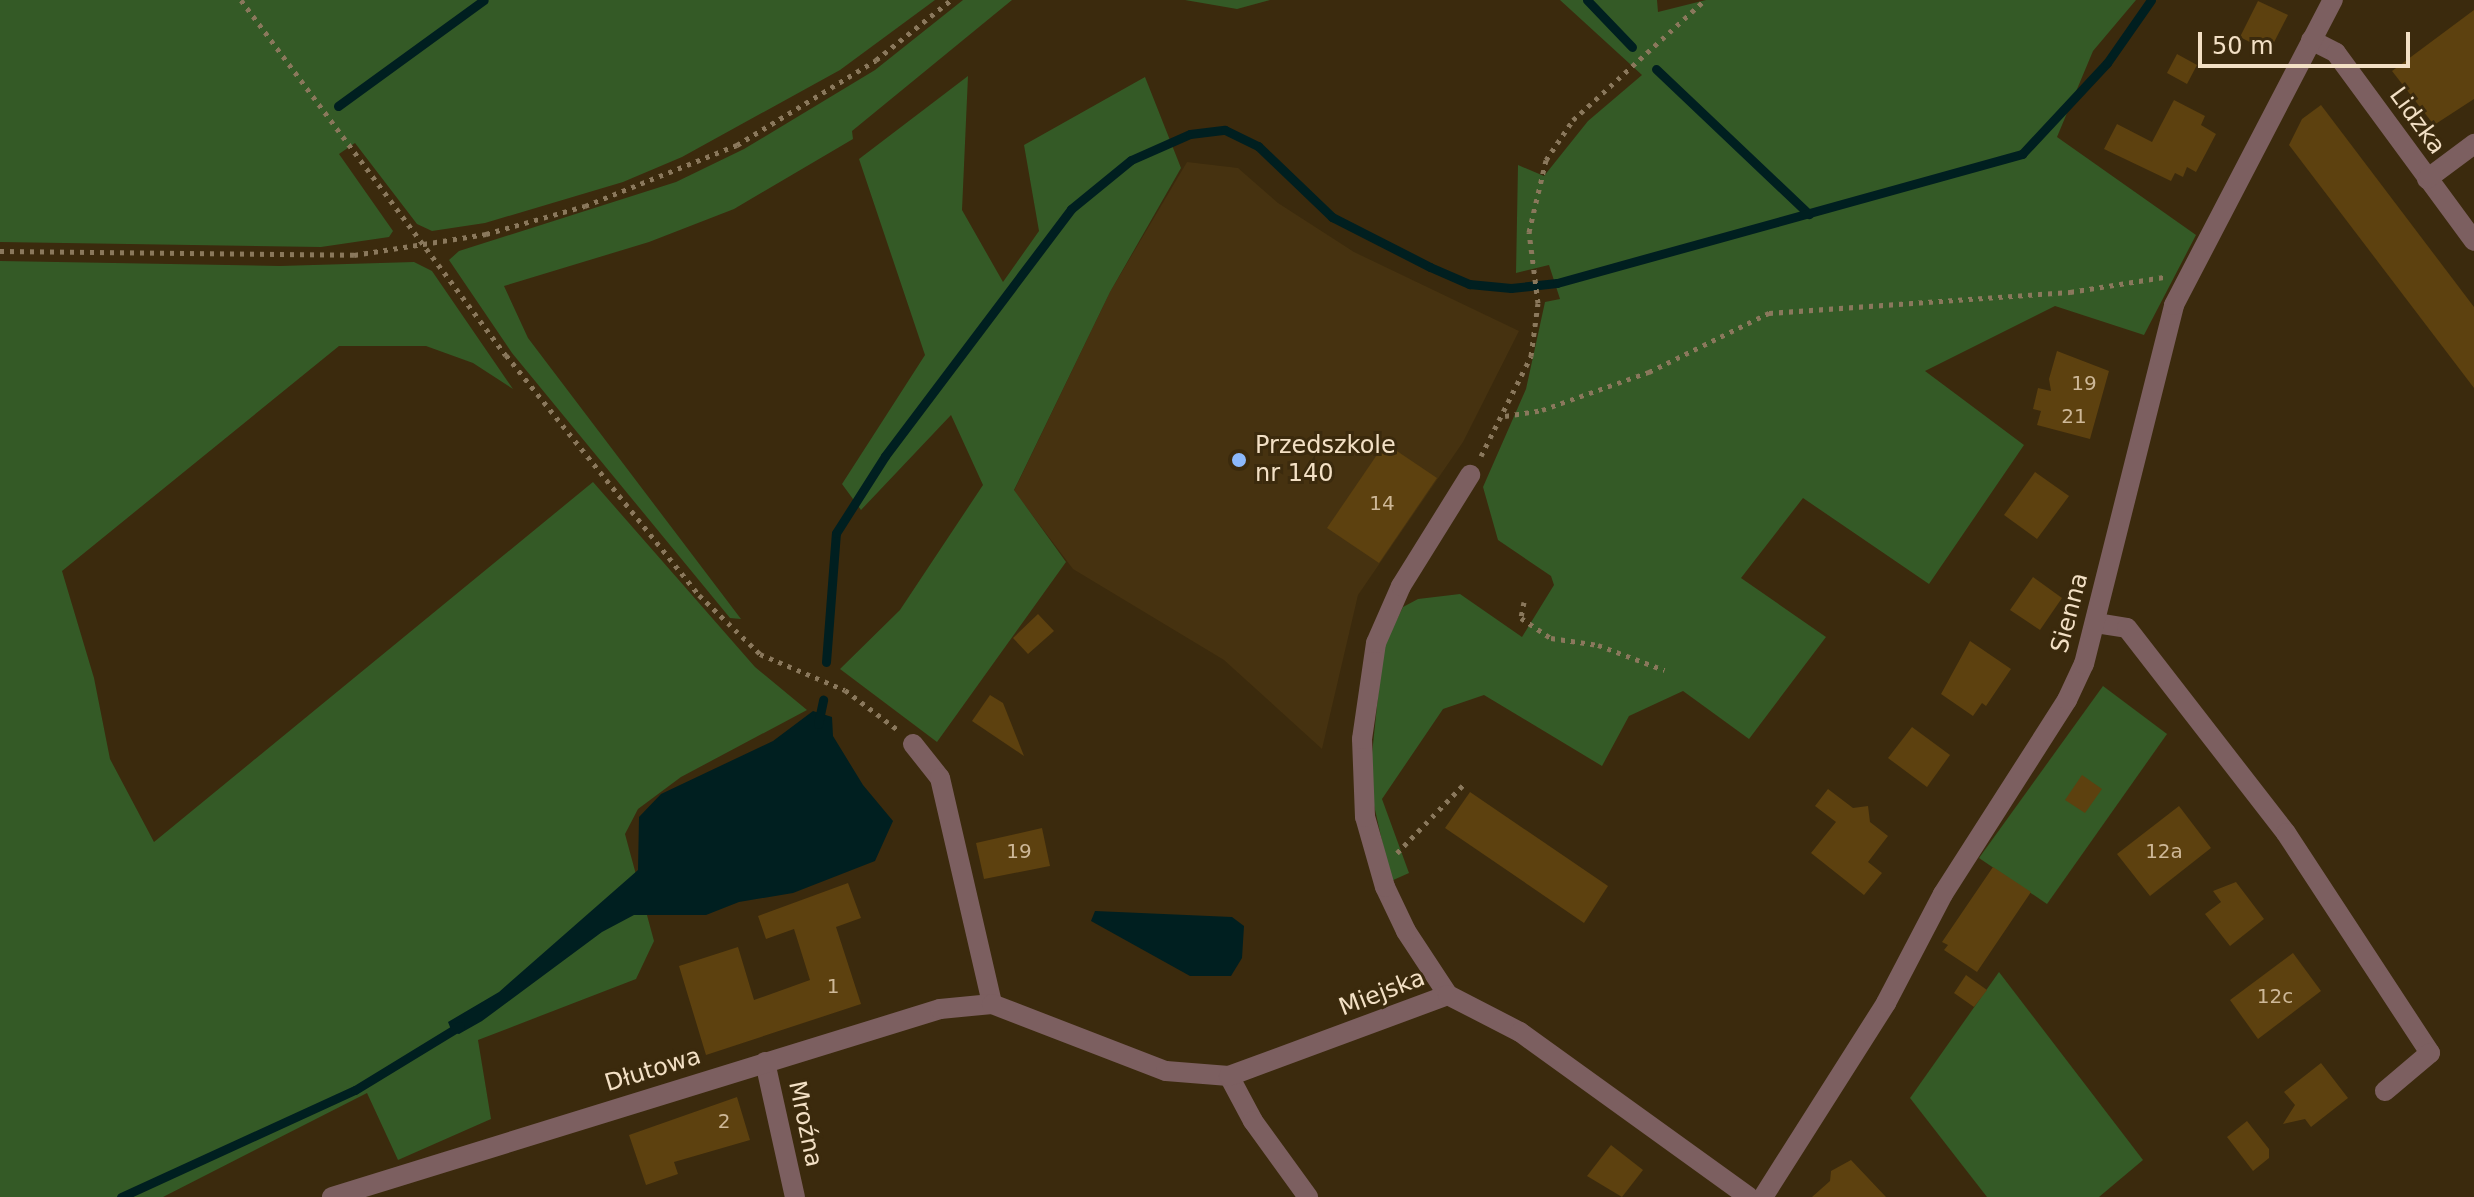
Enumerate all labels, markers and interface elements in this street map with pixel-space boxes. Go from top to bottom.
scale bar [2202,16,2414,66]
text: 50 m [2212,32,2274,60]
street label: Lidzka [2383,82,2451,160]
house number: 19 [2071,371,2097,395]
house number: 21 [2061,404,2087,428]
place label: Przedszkole nr 140 [1255,432,1396,488]
marker: Przedszkole nr 140 [1230,451,1248,469]
house number: 14 [1369,491,1395,515]
street label: Sienna [2046,570,2094,656]
house number: 19 [1006,839,1032,863]
house number: 12a [2145,839,2183,863]
street label: Miejska [1335,964,1429,1022]
house number: 1 [827,974,839,998]
house number: 12c [2257,984,2293,1008]
street label: Dłutowa [601,1042,705,1098]
street label: Mroźna [782,1078,828,1170]
house number: 2 [718,1109,730,1133]

